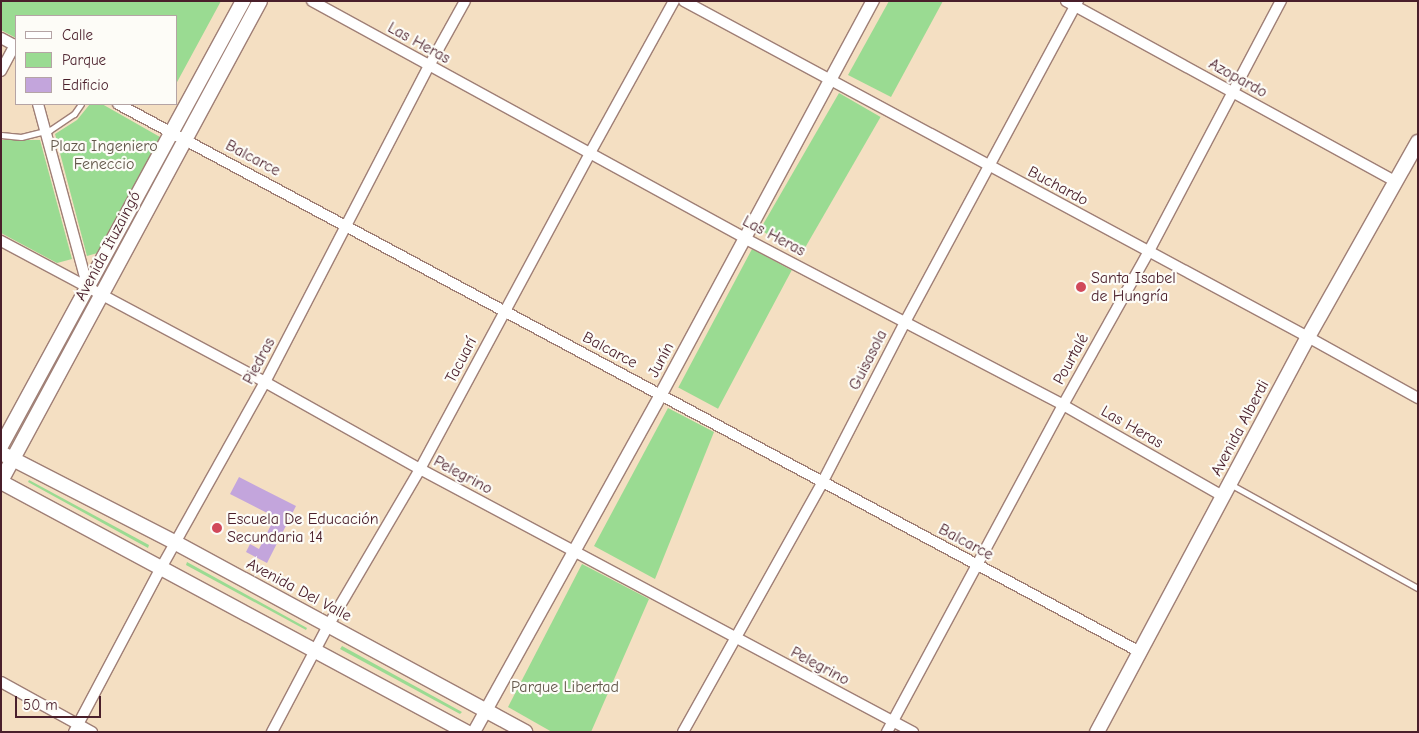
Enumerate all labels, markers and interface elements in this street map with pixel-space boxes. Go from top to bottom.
legend [15,15,178,105]
street label: Las Heras [384,18,454,68]
text: Calle [62,26,93,44]
text: Parque [62,51,106,69]
street label: Azopardo [1205,54,1271,102]
text: Edificio [62,76,109,94]
park label: Plaza Ingeniero Feneccio [50,136,158,174]
street label: Balcarce [222,136,284,180]
street label: Buchardo [1025,162,1091,210]
street label: Avenida Ituzaingó [71,188,145,304]
street label: Las Heras [739,211,809,261]
place label: Santa Isabel de Hungría [1091,268,1176,306]
marker: Santa Isabel de Hungría [1075,281,1087,293]
street label: Guisasola [845,327,891,393]
street label: Balcarce [579,328,641,372]
street label: Pourtalé [1049,330,1093,388]
street label: Piedras [239,334,279,388]
street label: Tacuarí [441,334,481,386]
street label: Junín [644,339,678,381]
street label: Avenida Alberdi [1207,377,1273,479]
street label: Las Heras [1098,402,1166,452]
street label: Pelegrino [430,452,496,498]
place label: Escuela De Educación Secundaria 14 [227,509,379,547]
street label: Balcarce [935,520,997,564]
marker: Escuela De Educación Secundaria 14 [211,522,223,534]
street label: Avenida Del Valle [243,554,355,626]
street label: Pelegrino [787,643,853,689]
park label: Parque Libertad [511,677,619,697]
scale bar [18,686,104,718]
text: 50 m [23,696,58,714]

